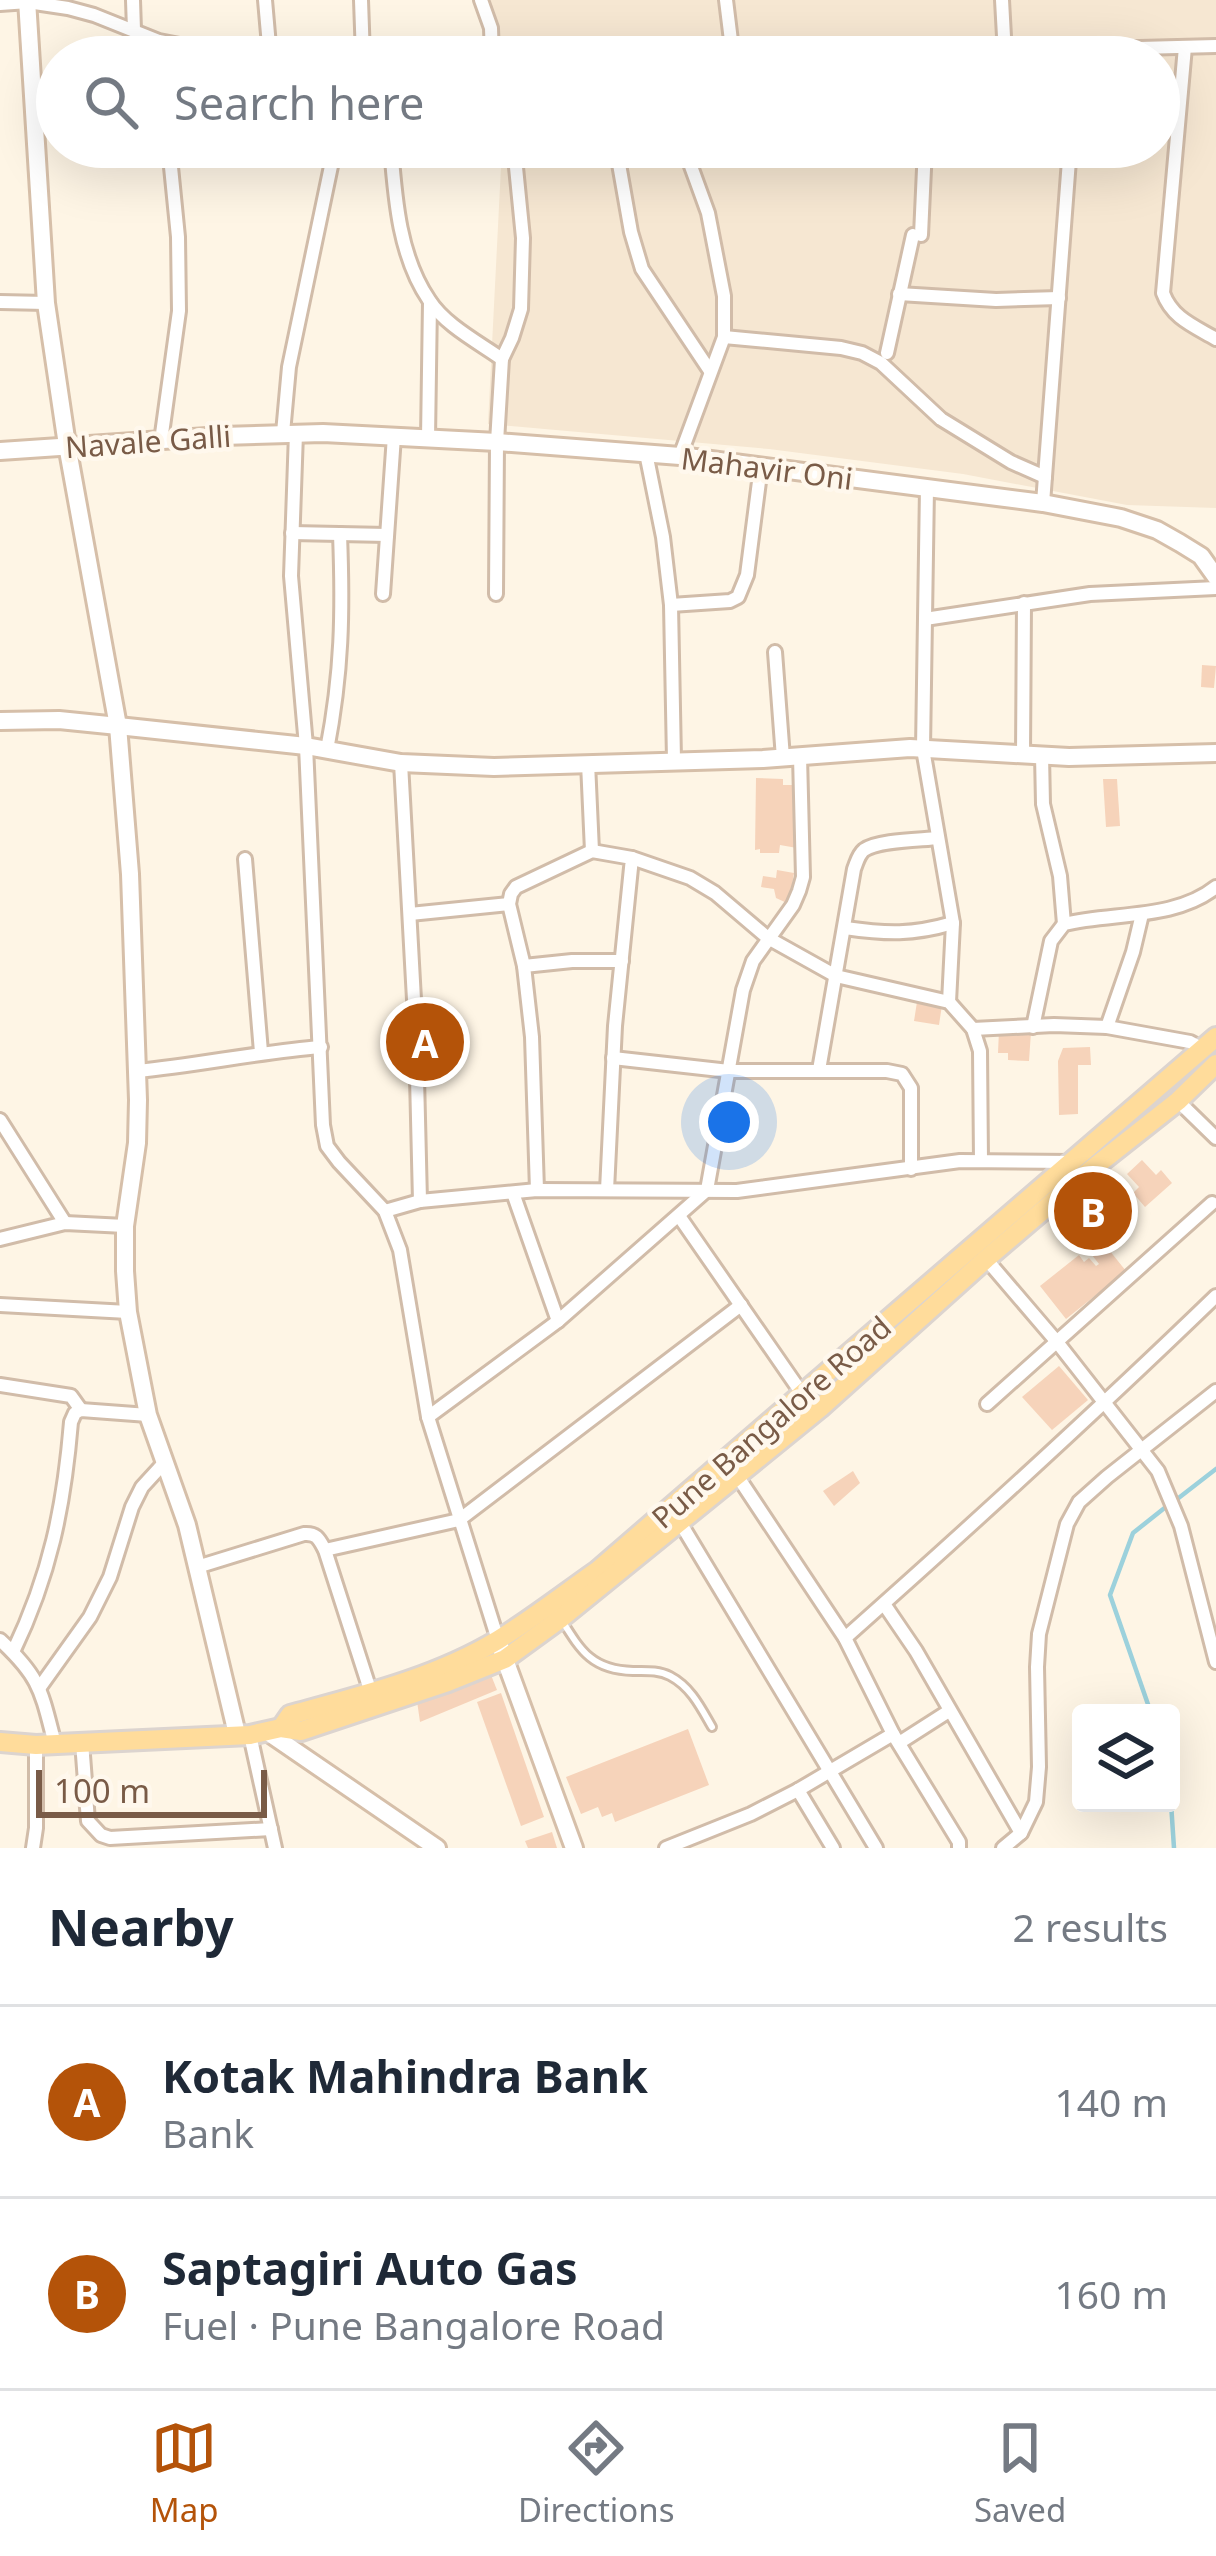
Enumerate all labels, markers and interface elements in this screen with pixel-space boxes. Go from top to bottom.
search box [36,36,1180,168]
icon: search [78,69,144,135]
text: Search here [174,72,424,133]
street label: Navale Galli [64,415,232,467]
street label: Mahavir Oni [679,437,855,499]
pin: A [386,997,464,1087]
your location [699,1092,759,1152]
pin: B [1054,1166,1132,1256]
street label: Pune Bangalore Road [643,1307,899,1537]
map controls [1072,1704,1180,1812]
button: layers [1072,1704,1180,1812]
scale bar [36,1764,267,1817]
text: 100 m [54,1768,150,1813]
text: Nearby [48,1891,234,1961]
text: 2 results [1013,1900,1168,1953]
text: Kotak Mahindra Bank [162,2045,648,2106]
text: A [74,2075,101,2128]
text: 140 m [1054,2075,1168,2128]
text: Bank [162,2106,254,2159]
text: Saptagiri Auto Gas [162,2237,578,2298]
text: B [74,2267,100,2320]
text: 160 m [1054,2267,1168,2320]
text: Fuel · Pune Bangalore Road [162,2298,665,2351]
tab: Map [150,2415,218,2532]
tab: Directions [518,2415,675,2532]
tab: Saved [974,2415,1066,2532]

